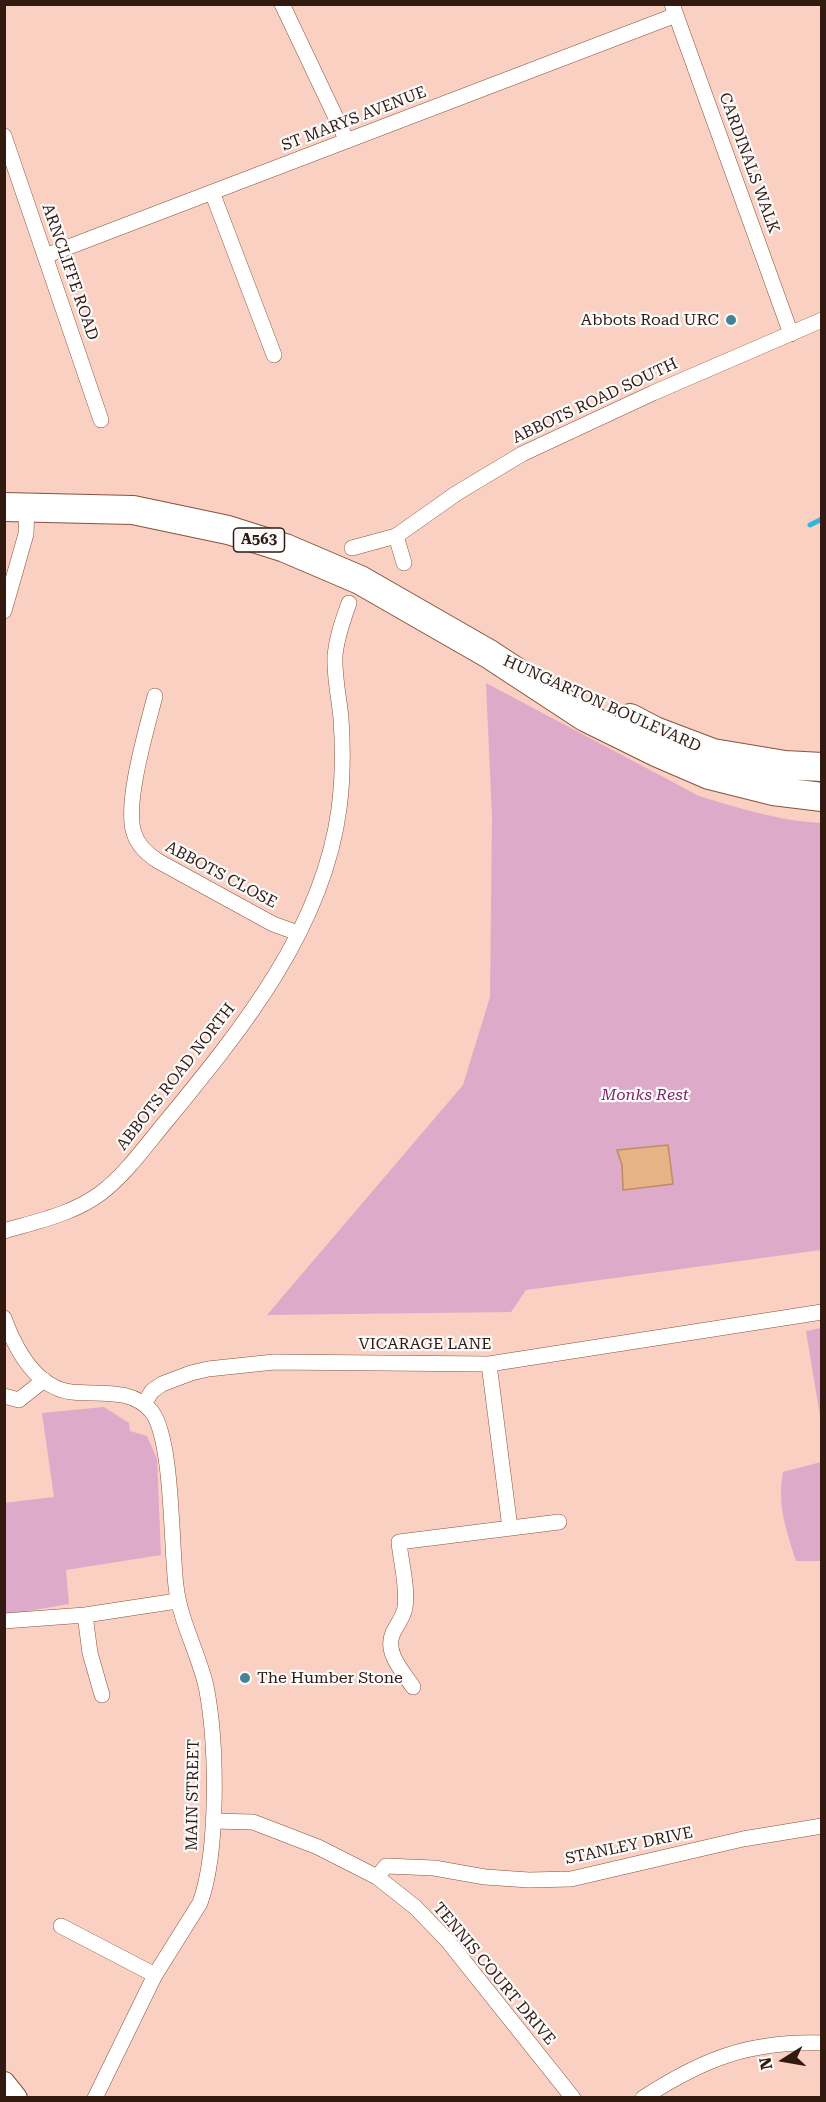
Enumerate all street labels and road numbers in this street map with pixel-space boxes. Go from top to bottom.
street label: ST MARYS AVENUE [279,82,429,156]
street label: CARDINALS WALK [715,90,783,236]
street label: ARNCLIFFE ROAD [38,201,102,343]
street label: ABBOTS ROAD SOUTH [509,354,681,448]
road number: A563 [234,528,284,552]
street label: HUNGARTON BOULEVARD [500,652,704,756]
street label: ABBOTS CLOSE [162,837,280,913]
street label: ABBOTS ROAD NORTH [113,1000,239,1154]
street label: VICARAGE LANE [359,1334,491,1354]
street label: MAIN STREET [182,1739,204,1851]
street label: STANLEY DRIVE [564,1823,694,1869]
street label: TENNIS COURT DRIVE [429,1899,559,2049]

